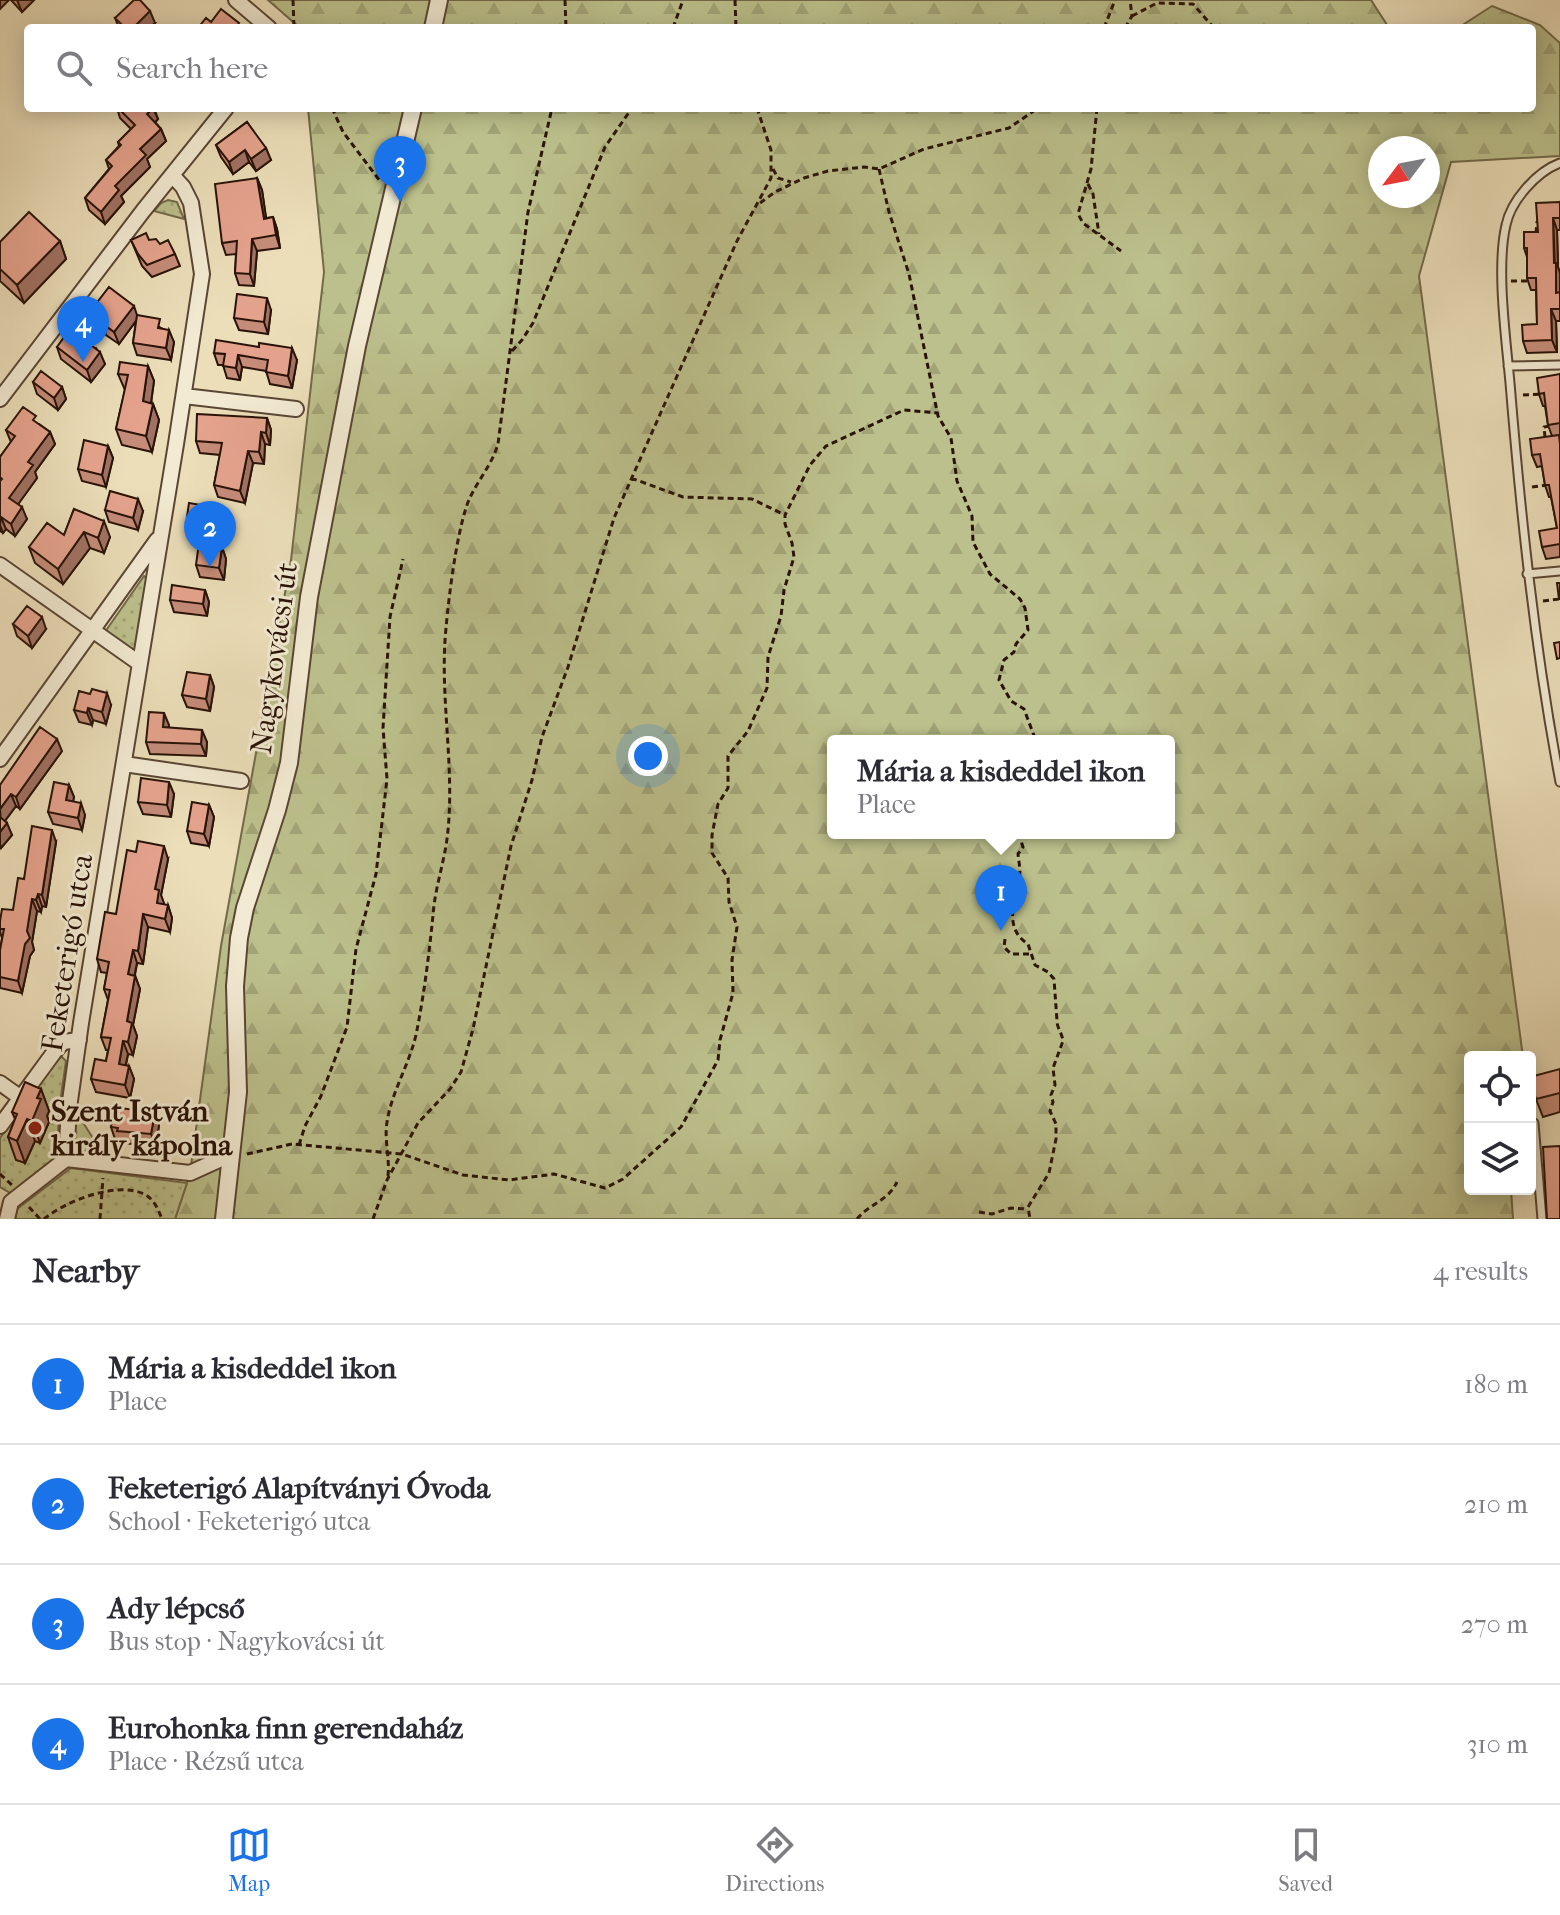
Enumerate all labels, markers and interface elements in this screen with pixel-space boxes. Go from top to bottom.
search box [24,24,1536,112]
icon: search [52,46,96,90]
text: Search here [116,51,268,86]
pin: 3 [374,136,426,202]
north arrow [1368,136,1440,208]
pin: 4 [57,296,109,362]
pin: 2 [184,501,236,567]
street label: Nagykovácsi út [244,560,305,756]
popup [827,735,1175,839]
your location [628,736,668,776]
text: Mária a kisdeddel ikon [857,754,1145,789]
text: Place [857,789,916,820]
street label: Feketerigó utca [35,851,101,1055]
pin: 1 [975,865,1027,931]
map controls [1464,1051,1536,1195]
button: locate [1464,1051,1536,1123]
place label: Szent István király kápolna [50,1094,233,1163]
marker: Szent István király kápolna [26,1119,44,1137]
button: layers [1464,1123,1536,1195]
text: Nearby [32,1251,139,1291]
text: 4 results [1433,1256,1528,1287]
text: Mária a kisdeddel ikon [108,1351,396,1386]
text: 1 [53,1369,63,1400]
text: 180 m [1464,1369,1528,1400]
text: Place [108,1386,167,1417]
text: Feketerigó Alapítványi Óvoda [108,1471,490,1506]
text: 2 [51,1489,65,1520]
text: 210 m [1464,1489,1528,1520]
text: School · Feketerigó utca [108,1506,370,1537]
text: Ady lépcső [108,1591,245,1626]
text: 3 [53,1609,63,1640]
text: 270 m [1461,1609,1528,1640]
text: Bus stop · Nagykovácsi út [108,1626,385,1657]
text: Eurohonka finn gerendaház [108,1711,463,1746]
text: 4 [50,1729,66,1760]
text: 310 m [1467,1729,1528,1760]
text: Place · Rézsű utca [108,1746,304,1777]
tab: Map [227,1823,271,1897]
tab: Directions [725,1823,824,1897]
tab: Saved [1278,1823,1333,1897]

